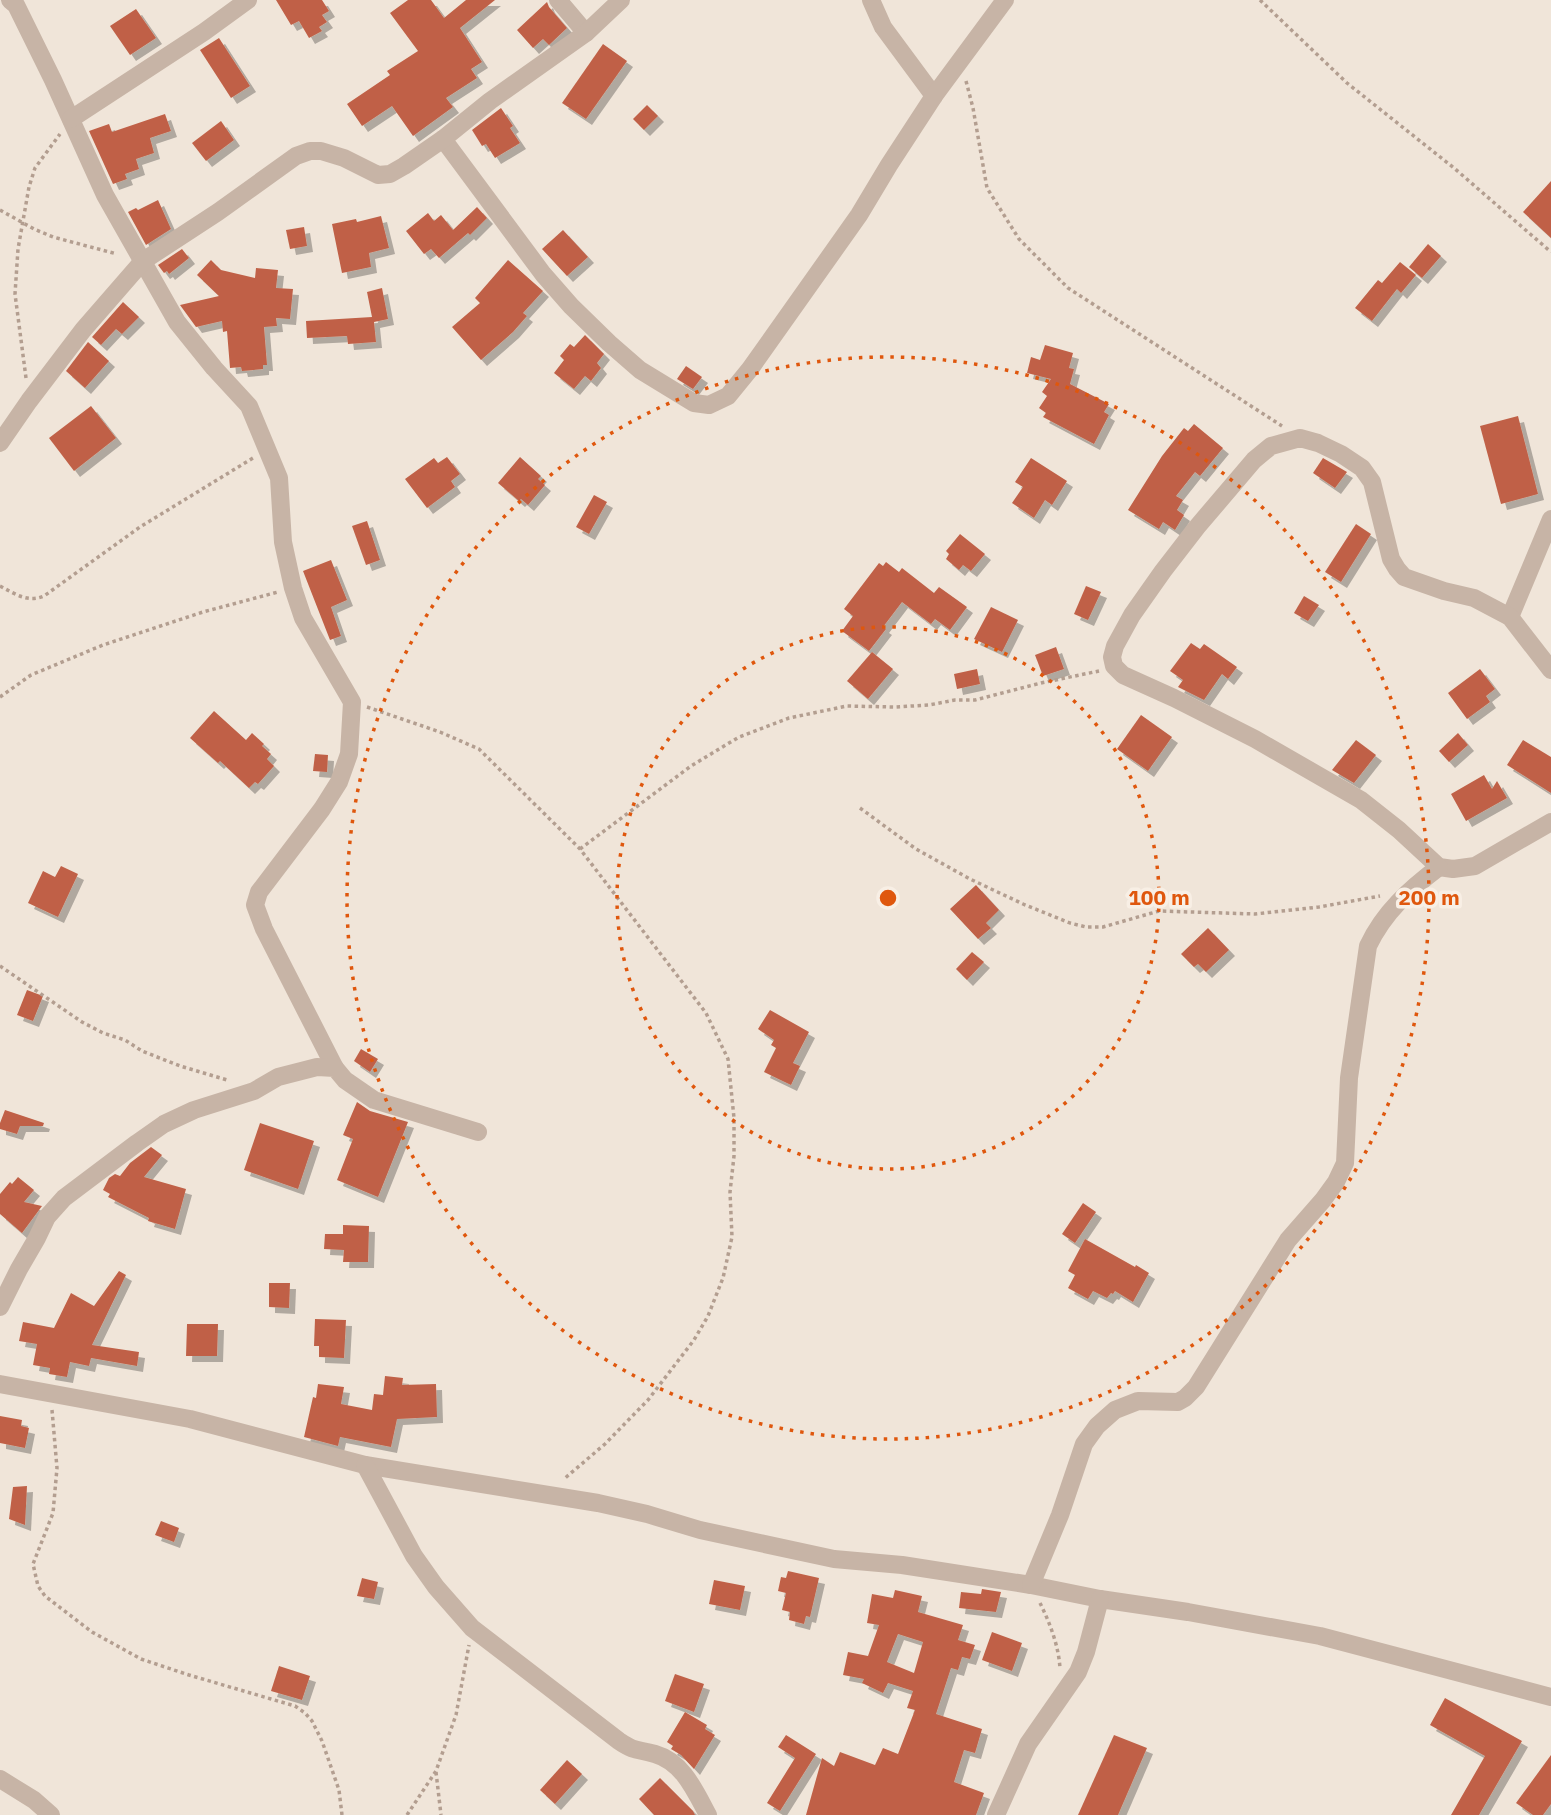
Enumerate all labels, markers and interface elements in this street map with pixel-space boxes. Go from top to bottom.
text: 100 m [1128,883,1190,911]
text: 200 m [1398,883,1460,911]
centre of rings [876,886,900,910]

